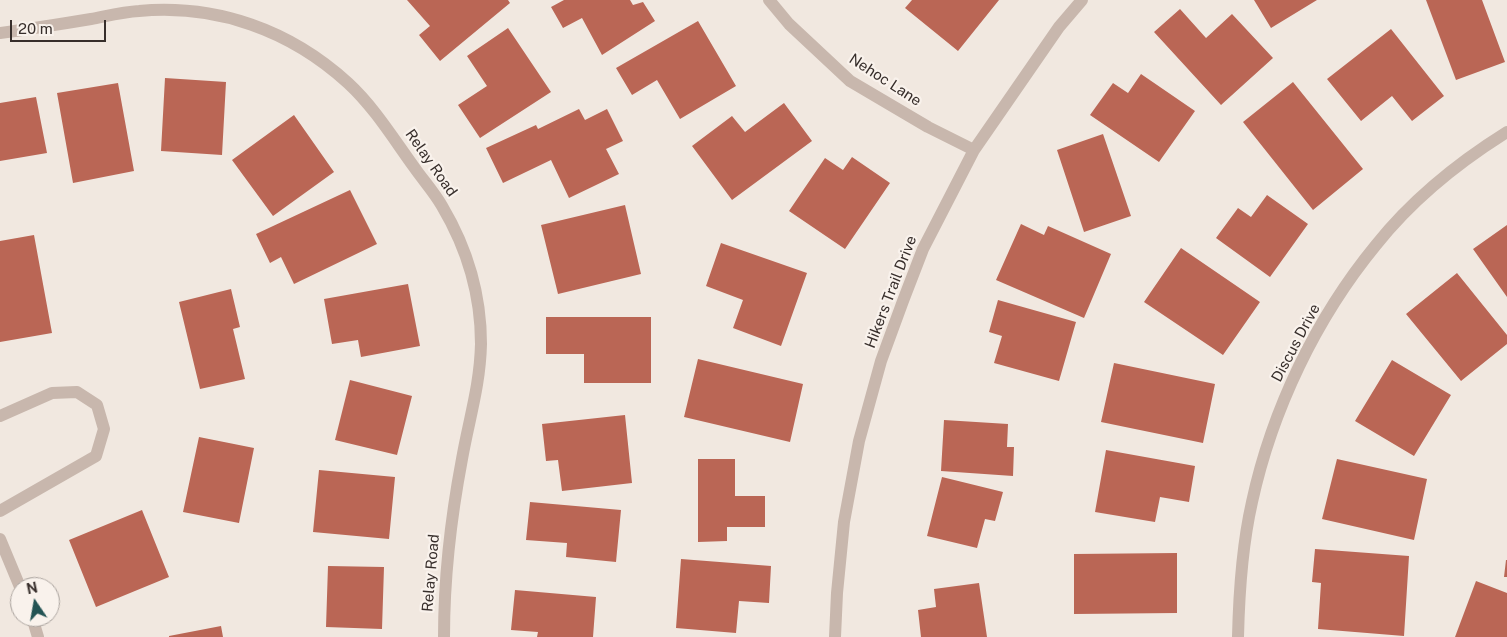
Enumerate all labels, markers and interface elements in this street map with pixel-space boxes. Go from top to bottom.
scale bar [12,10,109,42]
text: 20 m [18,20,53,37]
street label: Nehoc Lane [846,50,924,110]
street label: Relay Road [401,126,461,200]
street label: Hikers Trail Drive [861,233,921,351]
street label: Discus Drive [1268,301,1324,385]
street label: Relay Road [419,533,443,613]
north arrow [10,577,60,627]
text: N [25,579,39,597]

